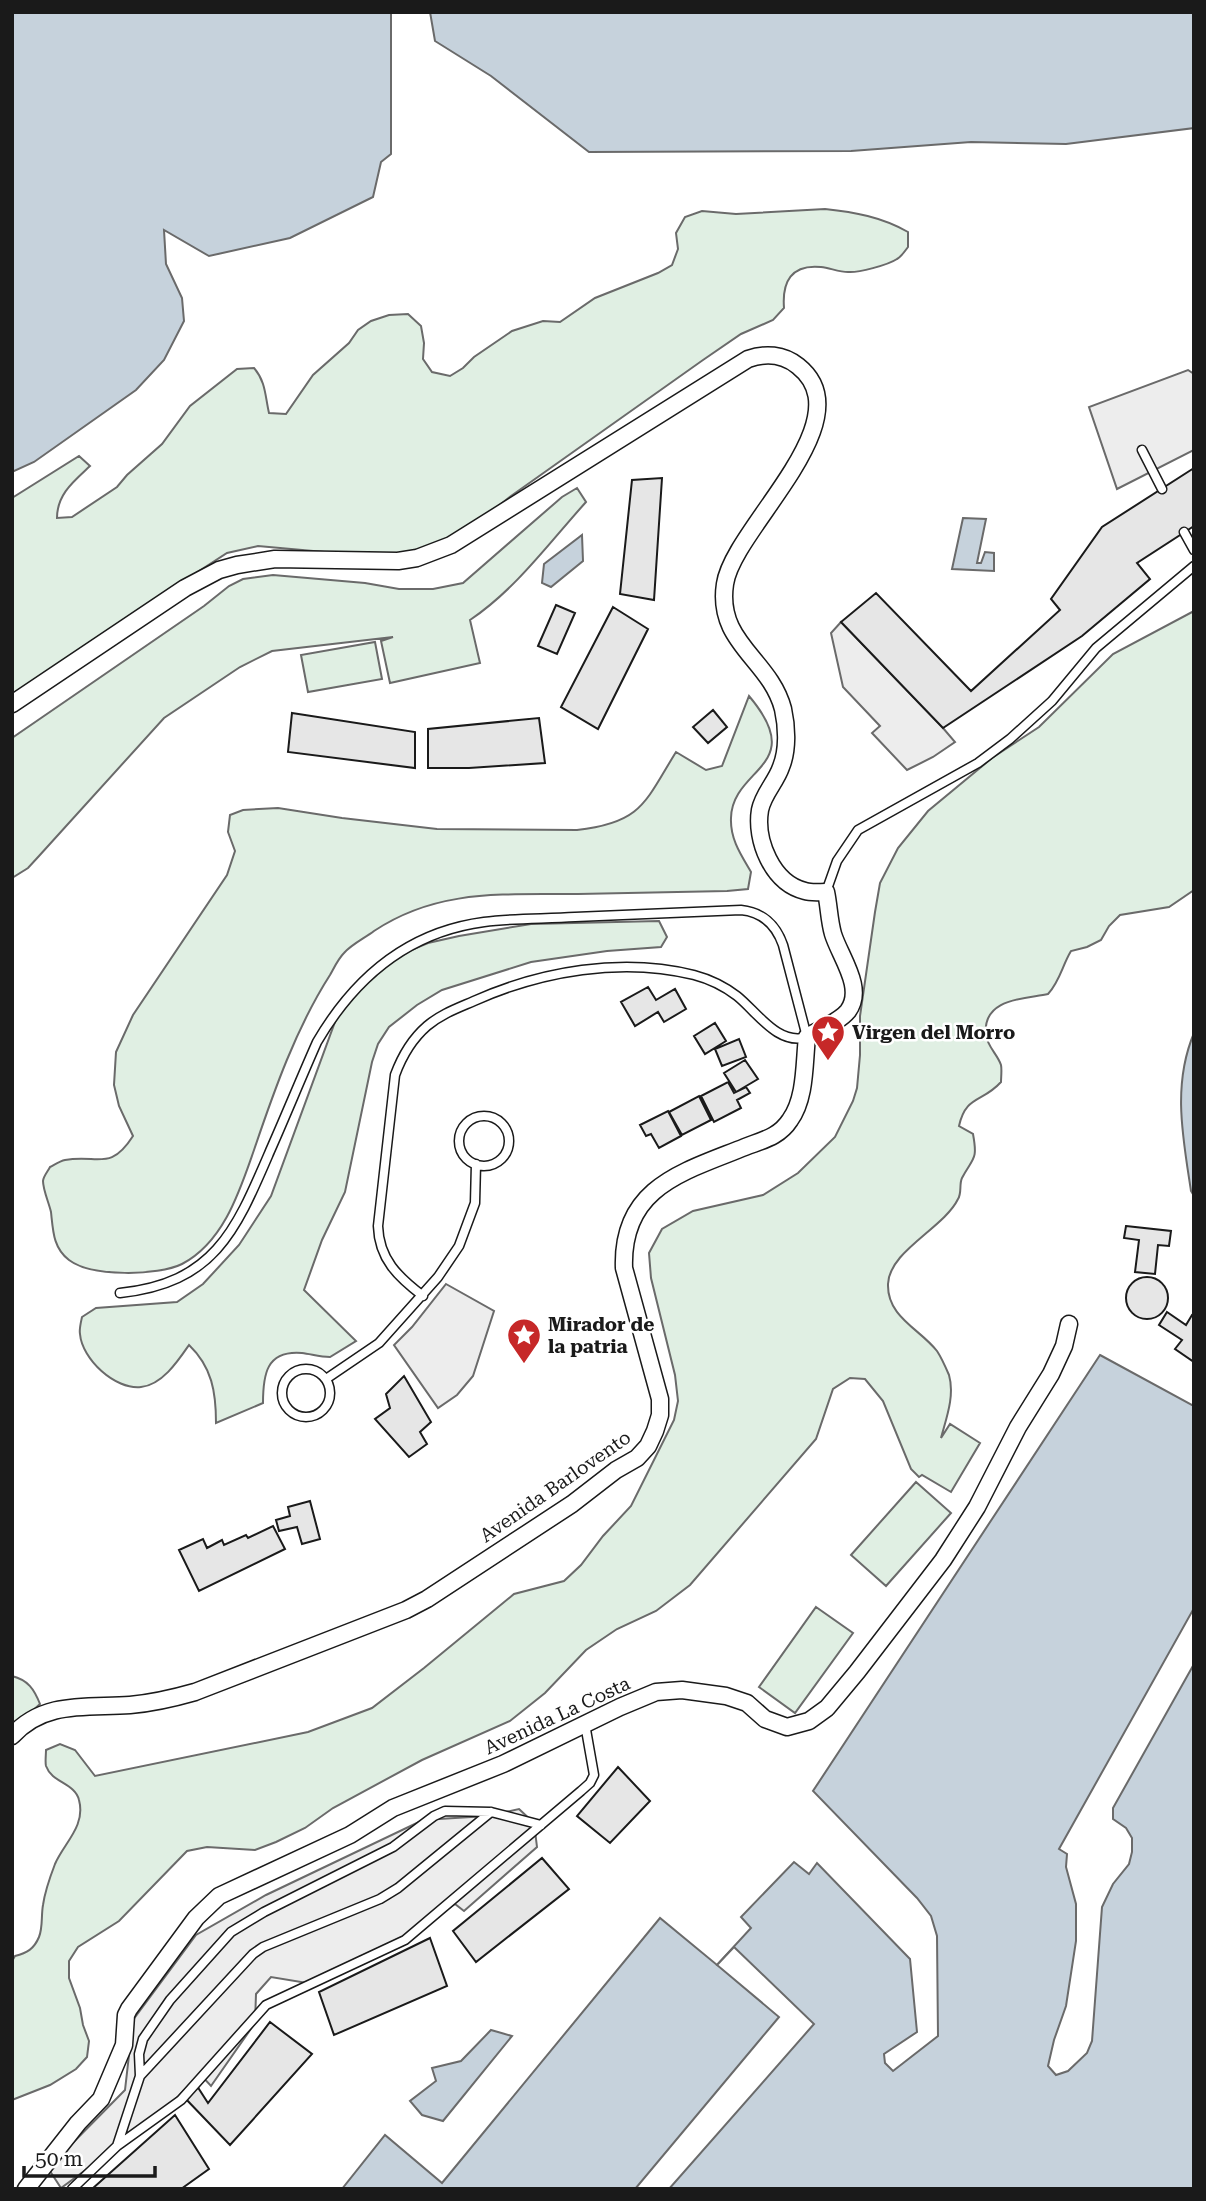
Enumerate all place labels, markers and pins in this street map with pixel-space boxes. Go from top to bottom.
place icon: Virgen del Morro [809,1013,847,1062]
place label: Virgen del Morro [852,1021,1015,1044]
place label: Mirador de la patria [548,1313,654,1358]
place icon: Mirador de la patria [505,1316,543,1365]

